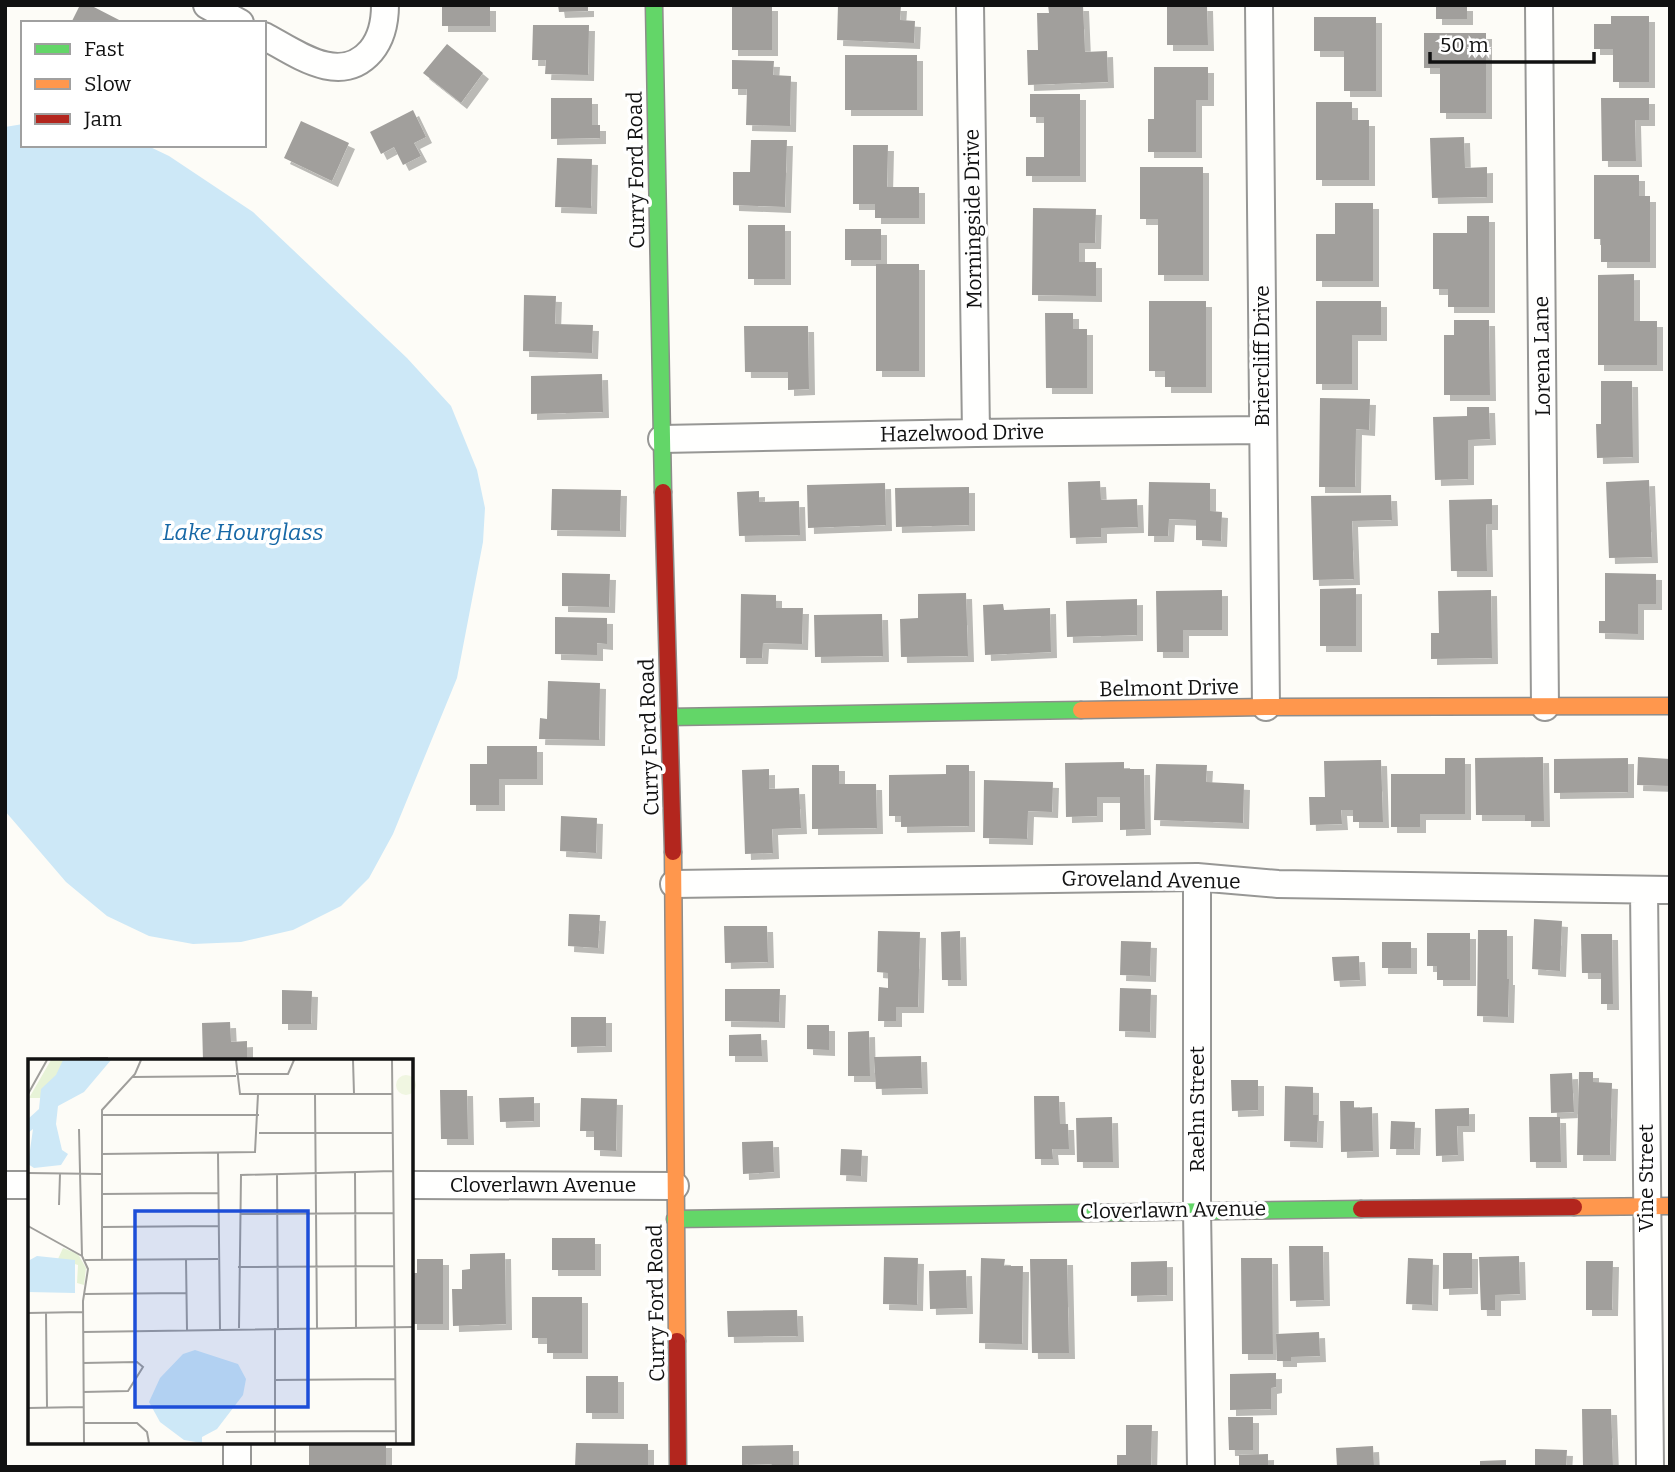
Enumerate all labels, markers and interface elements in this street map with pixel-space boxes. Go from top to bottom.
legend [21,21,266,147]
scale bar [1430,21,1594,65]
text: 50 m [1440,32,1489,58]
text: Fast [84,36,125,62]
text: Slow [84,71,131,97]
street label: Curry Ford Road [622,91,650,249]
text: Jam [83,106,122,132]
street label: Morningside Drive [958,129,988,309]
street label: Briercliff Drive [1249,285,1275,427]
street label: Lorena Lane [1528,296,1556,416]
street label: Hazelwood Drive [880,419,1044,447]
water label: Lake Hourglass [163,518,323,546]
street label: Curry Ford Road [633,658,665,816]
street label: Belmont Drive [1099,674,1239,702]
street label: Groveland Avenue [1061,865,1241,895]
street label: Raehn Street [1184,1045,1210,1172]
inset map [28,1059,413,1444]
street label: Vine Street [1633,1124,1659,1232]
street label: Cloverlawn Avenue [450,1172,636,1198]
street label: Cloverlawn Avenue [1080,1195,1266,1225]
street label: Curry Ford Road [642,1224,670,1382]

